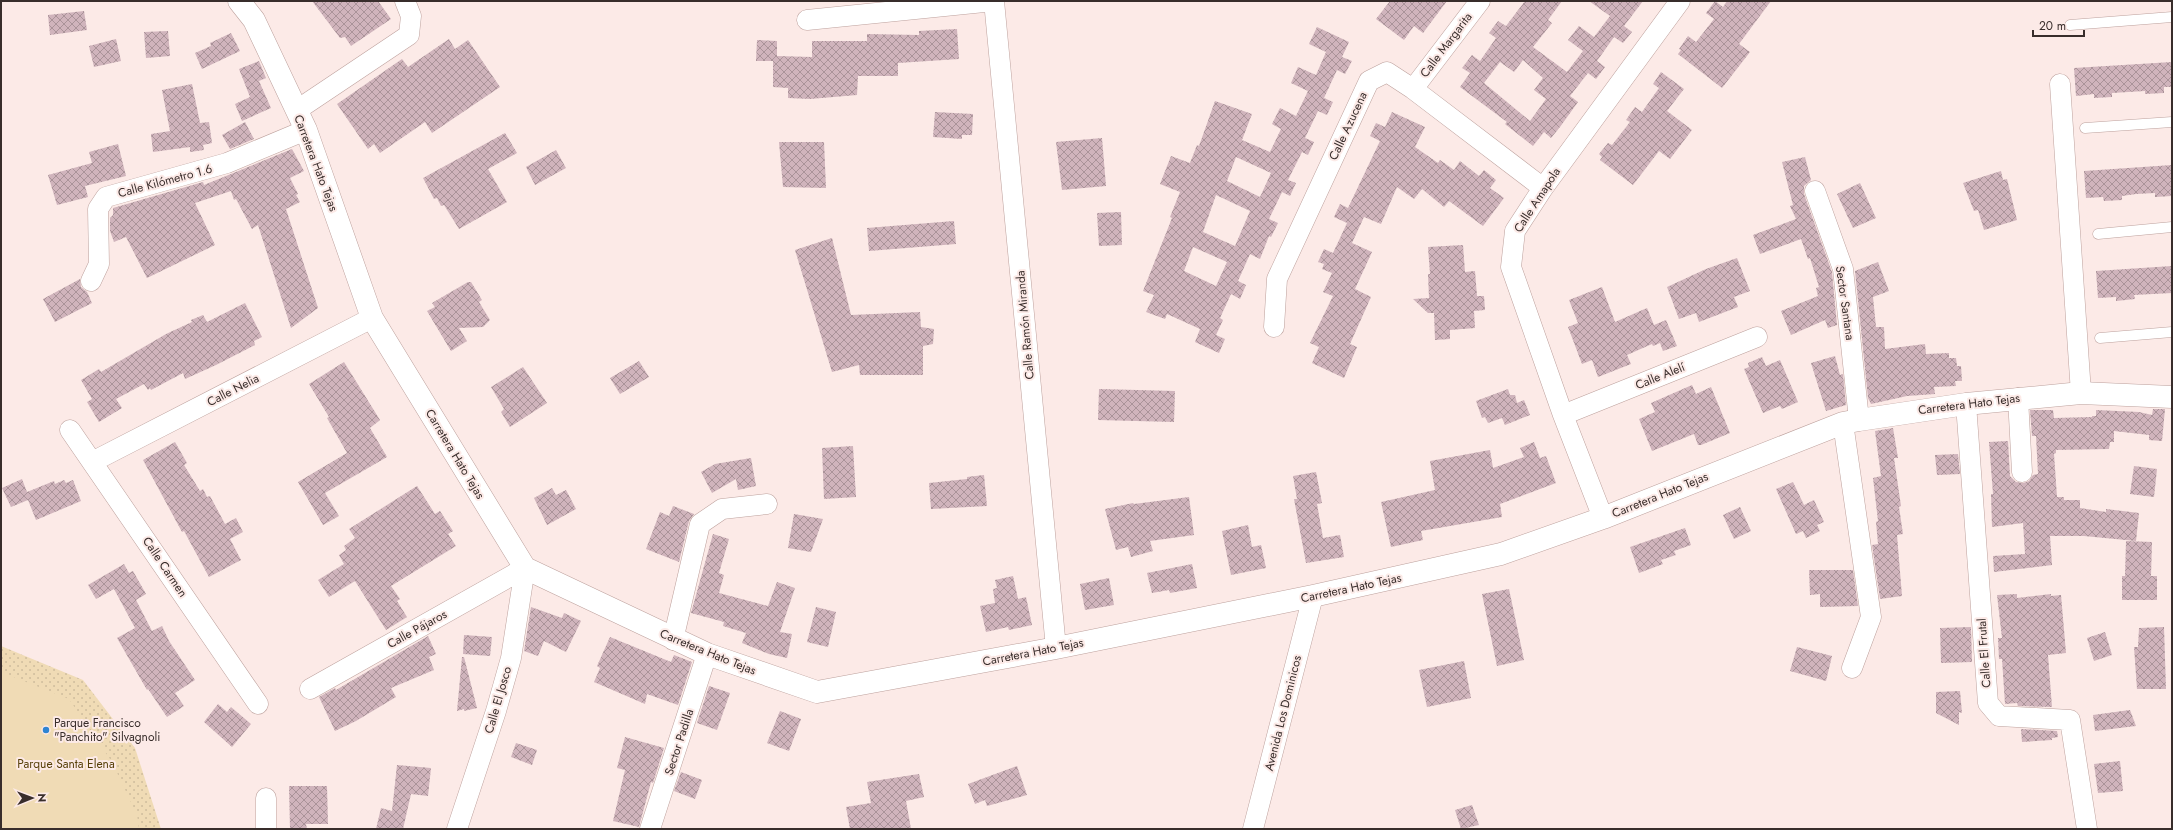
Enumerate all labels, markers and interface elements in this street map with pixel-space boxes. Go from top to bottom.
street label: Calle Margarita [1416,9,1477,81]
scale bar [2033,12,2084,38]
text: 20 m [2039,17,2066,35]
street label: Calle Azucena [1324,89,1372,163]
street label: Carretera Hato Tejas [289,112,343,214]
street label: Calle Kilómetro 1.6 [116,160,214,202]
street label: Calle Amapola [1509,164,1565,236]
street label: Sector Santana [1831,265,1859,342]
street label: Calle Ramón Miranda [1011,270,1039,380]
street label: Calle Alelí [1633,358,1688,394]
street label: Calle Nelia [204,369,262,411]
street label: Carretera Hato Tejas [1917,389,2021,419]
street label: Carretera Hato Tejas [421,406,489,503]
street label: Carretera Hato Tejas [1609,467,1711,523]
street label: Calle Carmen [138,533,192,601]
street label: Carretera Hato Tejas [1299,569,1403,607]
street label: Calle Pájaros [384,605,450,653]
street label: Calle El Frutal [1973,618,1995,688]
street label: Carretera Hato Tejas [657,624,759,680]
street label: Carretera Hato Tejas [981,633,1085,671]
street label: Avenida Los Dominicos [1260,653,1306,773]
street label: Calle El Josco [480,664,516,736]
street label: Sector Padilla [660,706,698,778]
place label: Parque Francisco "Panchito" Silvagnoli [54,714,160,746]
marker: Parque Francisco "Panchito" Silvagnoli [41,725,51,735]
park label: Parque Santa Elena [17,755,115,773]
north arrow [12,778,52,818]
text: N [34,793,50,802]

